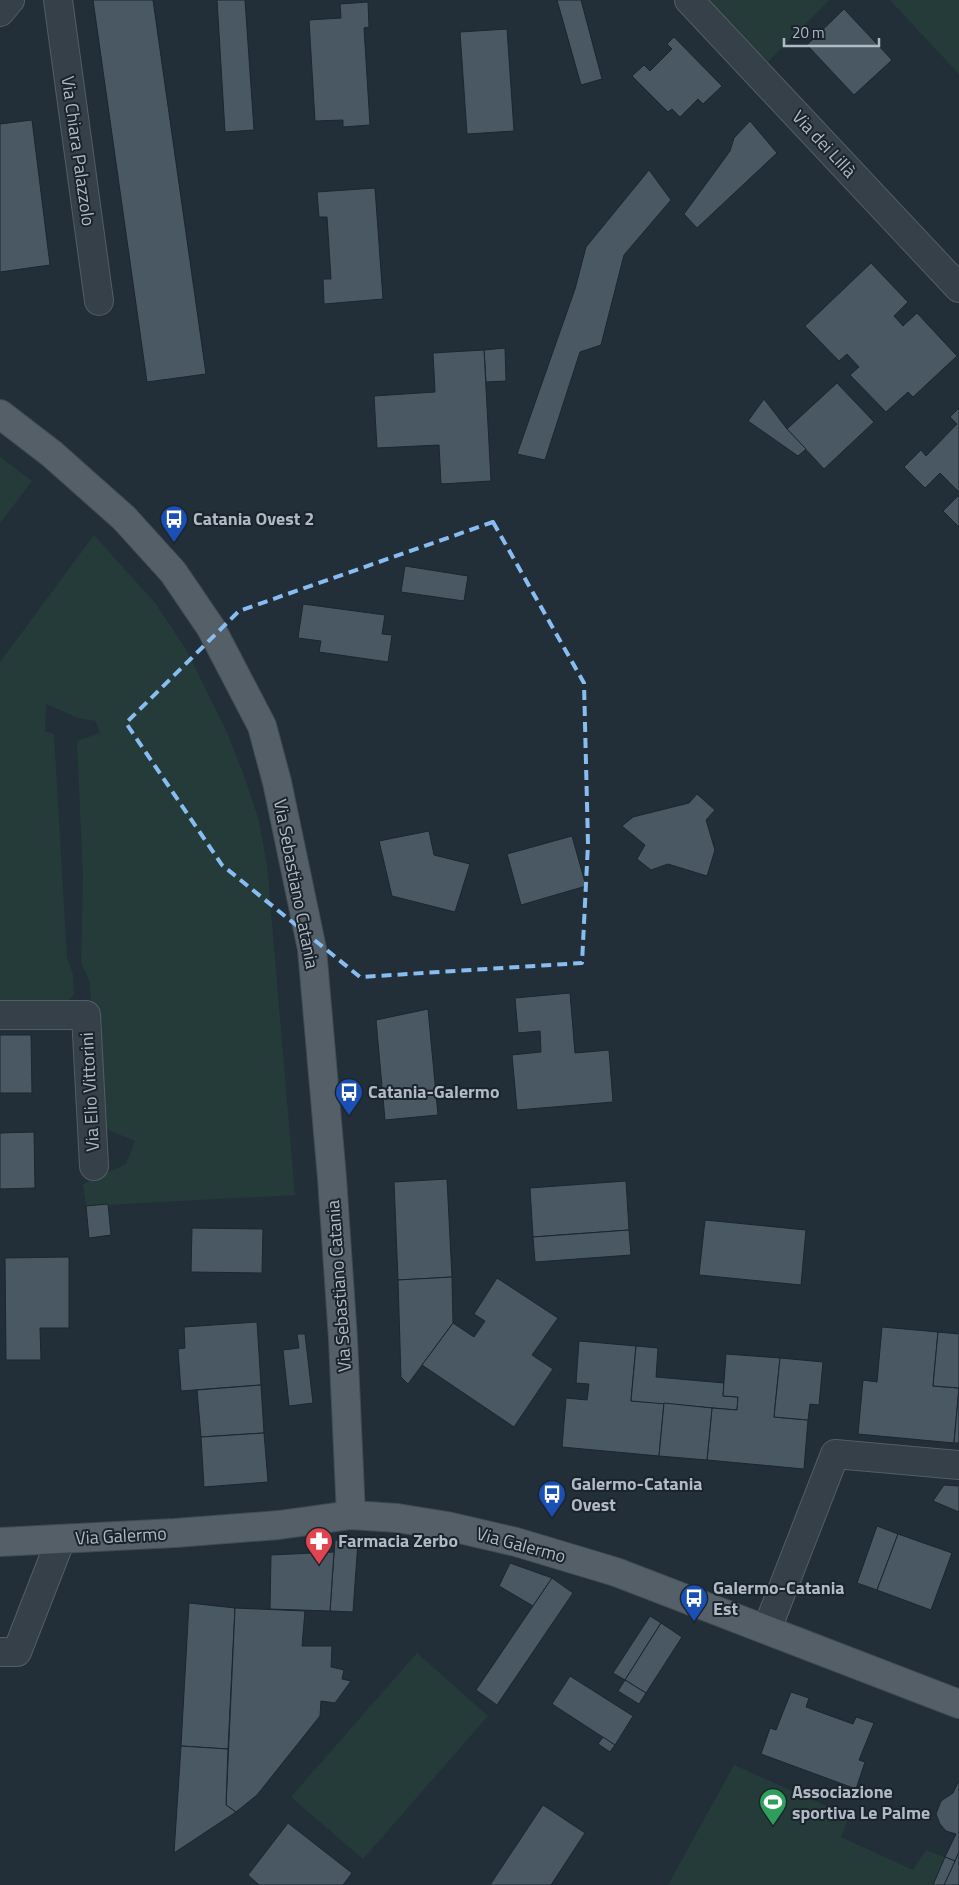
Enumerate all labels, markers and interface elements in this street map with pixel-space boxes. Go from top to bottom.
scale bar [784,15,879,47]
text: 20 m [792,21,825,44]
street label: Via Chiara Palazzolo [55,74,102,228]
street label: Via dei Lillà [786,104,863,184]
bus stop icon: Catania Ovest 2 [159,504,189,543]
place label: Catania Ovest 2 [193,505,314,532]
street label: Via Sebastiano Catania [267,797,326,971]
street label: Via Elio Vittorini [73,1032,106,1152]
bus stop icon: Catania-Galermo [334,1077,364,1116]
place label: Catania-Galermo [368,1078,499,1105]
street label: Via Sebastiano Catania [319,1199,358,1373]
place label: Galermo-Catania Ovest [571,1470,702,1518]
bus stop icon: Galermo-Catania Ovest [537,1479,567,1518]
street label: Via Galermo [75,1520,167,1551]
street label: Via Galermo [473,1520,569,1569]
pharmacy icon: Farmacia Zerbo [304,1526,334,1565]
place label: Farmacia Zerbo [338,1527,458,1554]
place label: Galermo-Catania Est [713,1574,844,1622]
bus stop icon: Galermo-Catania Est [679,1583,709,1622]
place label: Associazione sportiva Le Palme [792,1778,930,1826]
sports icon: Associazione sportiva Le Palme [758,1787,788,1826]

